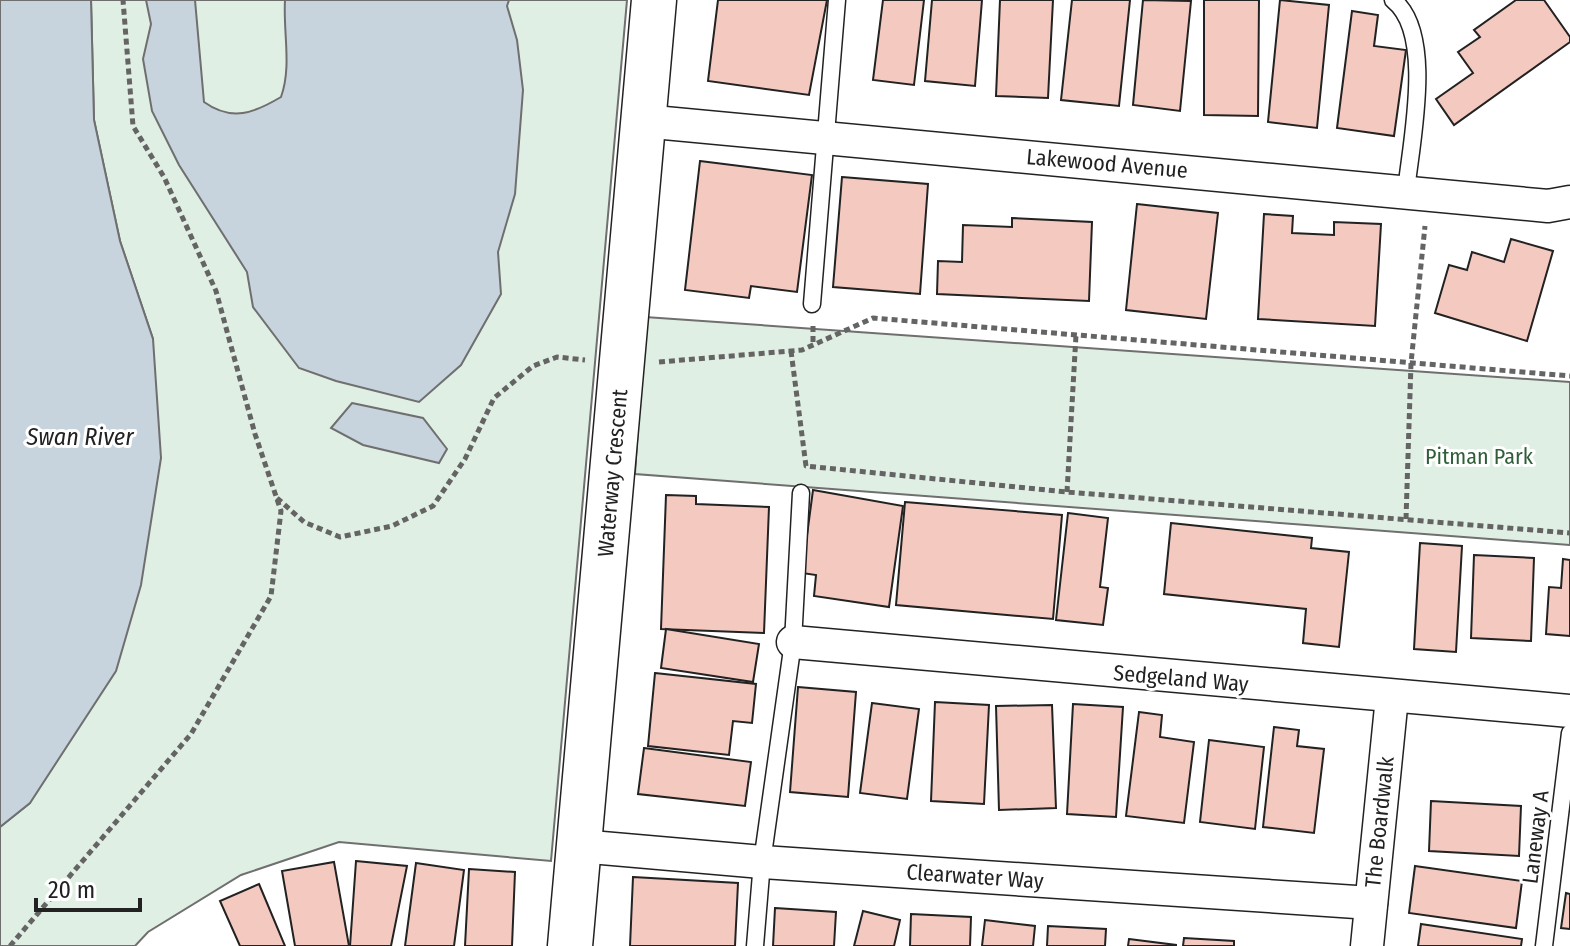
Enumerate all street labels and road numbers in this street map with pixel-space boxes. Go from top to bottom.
street label: Lakewood Avenue [1025,143,1189,184]
street label: Waterway Crescent [592,387,633,558]
street label: Sedgeland Way [1112,659,1250,698]
street label: The Boardwalk [1359,754,1400,889]
street label: Laneway A [1516,788,1555,885]
street label: Clearwater Way [906,858,1045,895]

